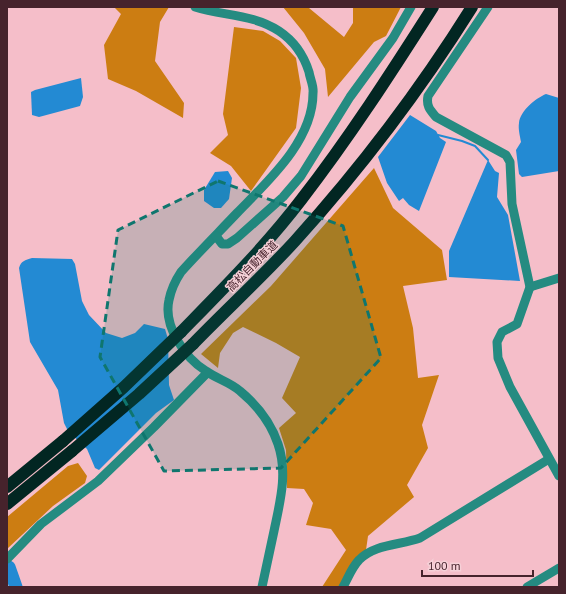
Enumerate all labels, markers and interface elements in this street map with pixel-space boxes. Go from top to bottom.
street label: 高松自動車道 [224,238,280,294]
scale bar [422,552,533,578]
text: 100 m [428,558,461,573]

